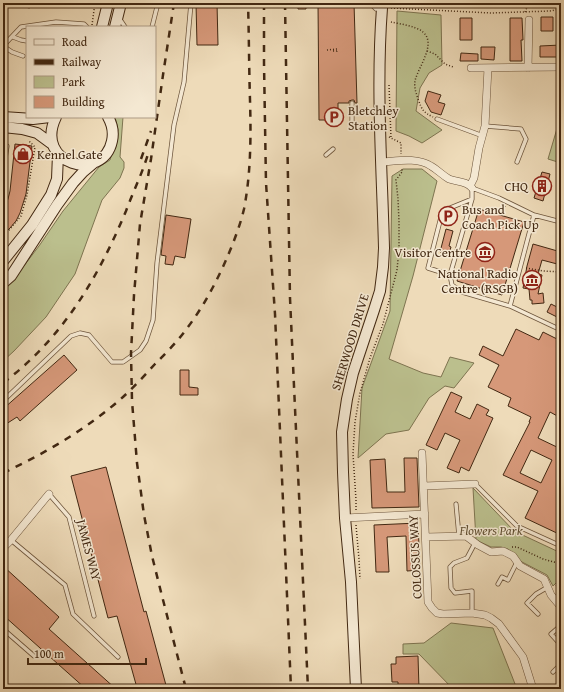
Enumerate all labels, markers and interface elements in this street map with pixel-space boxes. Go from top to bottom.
legend [26,26,156,118]
text: Road [62,33,88,50]
text: Railway [62,53,101,70]
text: Park [62,73,86,90]
text: Building [62,93,105,110]
place label: Bletchley Station [348,101,399,135]
parking icon: Bletchley Station [323,106,345,128]
shop icon: Kennel Gate [12,143,34,165]
place label: Kennel Gate [37,145,103,164]
building icon: CHQ [531,175,553,197]
place label: CHQ [504,177,529,196]
place label: Bus and Coach Pick Up [462,200,539,234]
parking icon: Bus and Coach Pick Up [437,205,459,227]
museum icon: Visitor Centre [474,241,496,263]
place label: Visitor Centre [394,243,471,262]
place label: National Radio Centre (RSGB) [438,264,518,298]
museum icon: National Radio Centre (RSGB) [521,269,543,291]
street label: SHERWOOD DRIVE [326,291,374,393]
street label: COLOSSUS WAY [403,514,427,600]
street label: JAMES WAY [71,515,106,583]
park label: Flowers Park [458,521,523,540]
scale bar [28,640,146,666]
text: 100 m [34,645,64,662]

